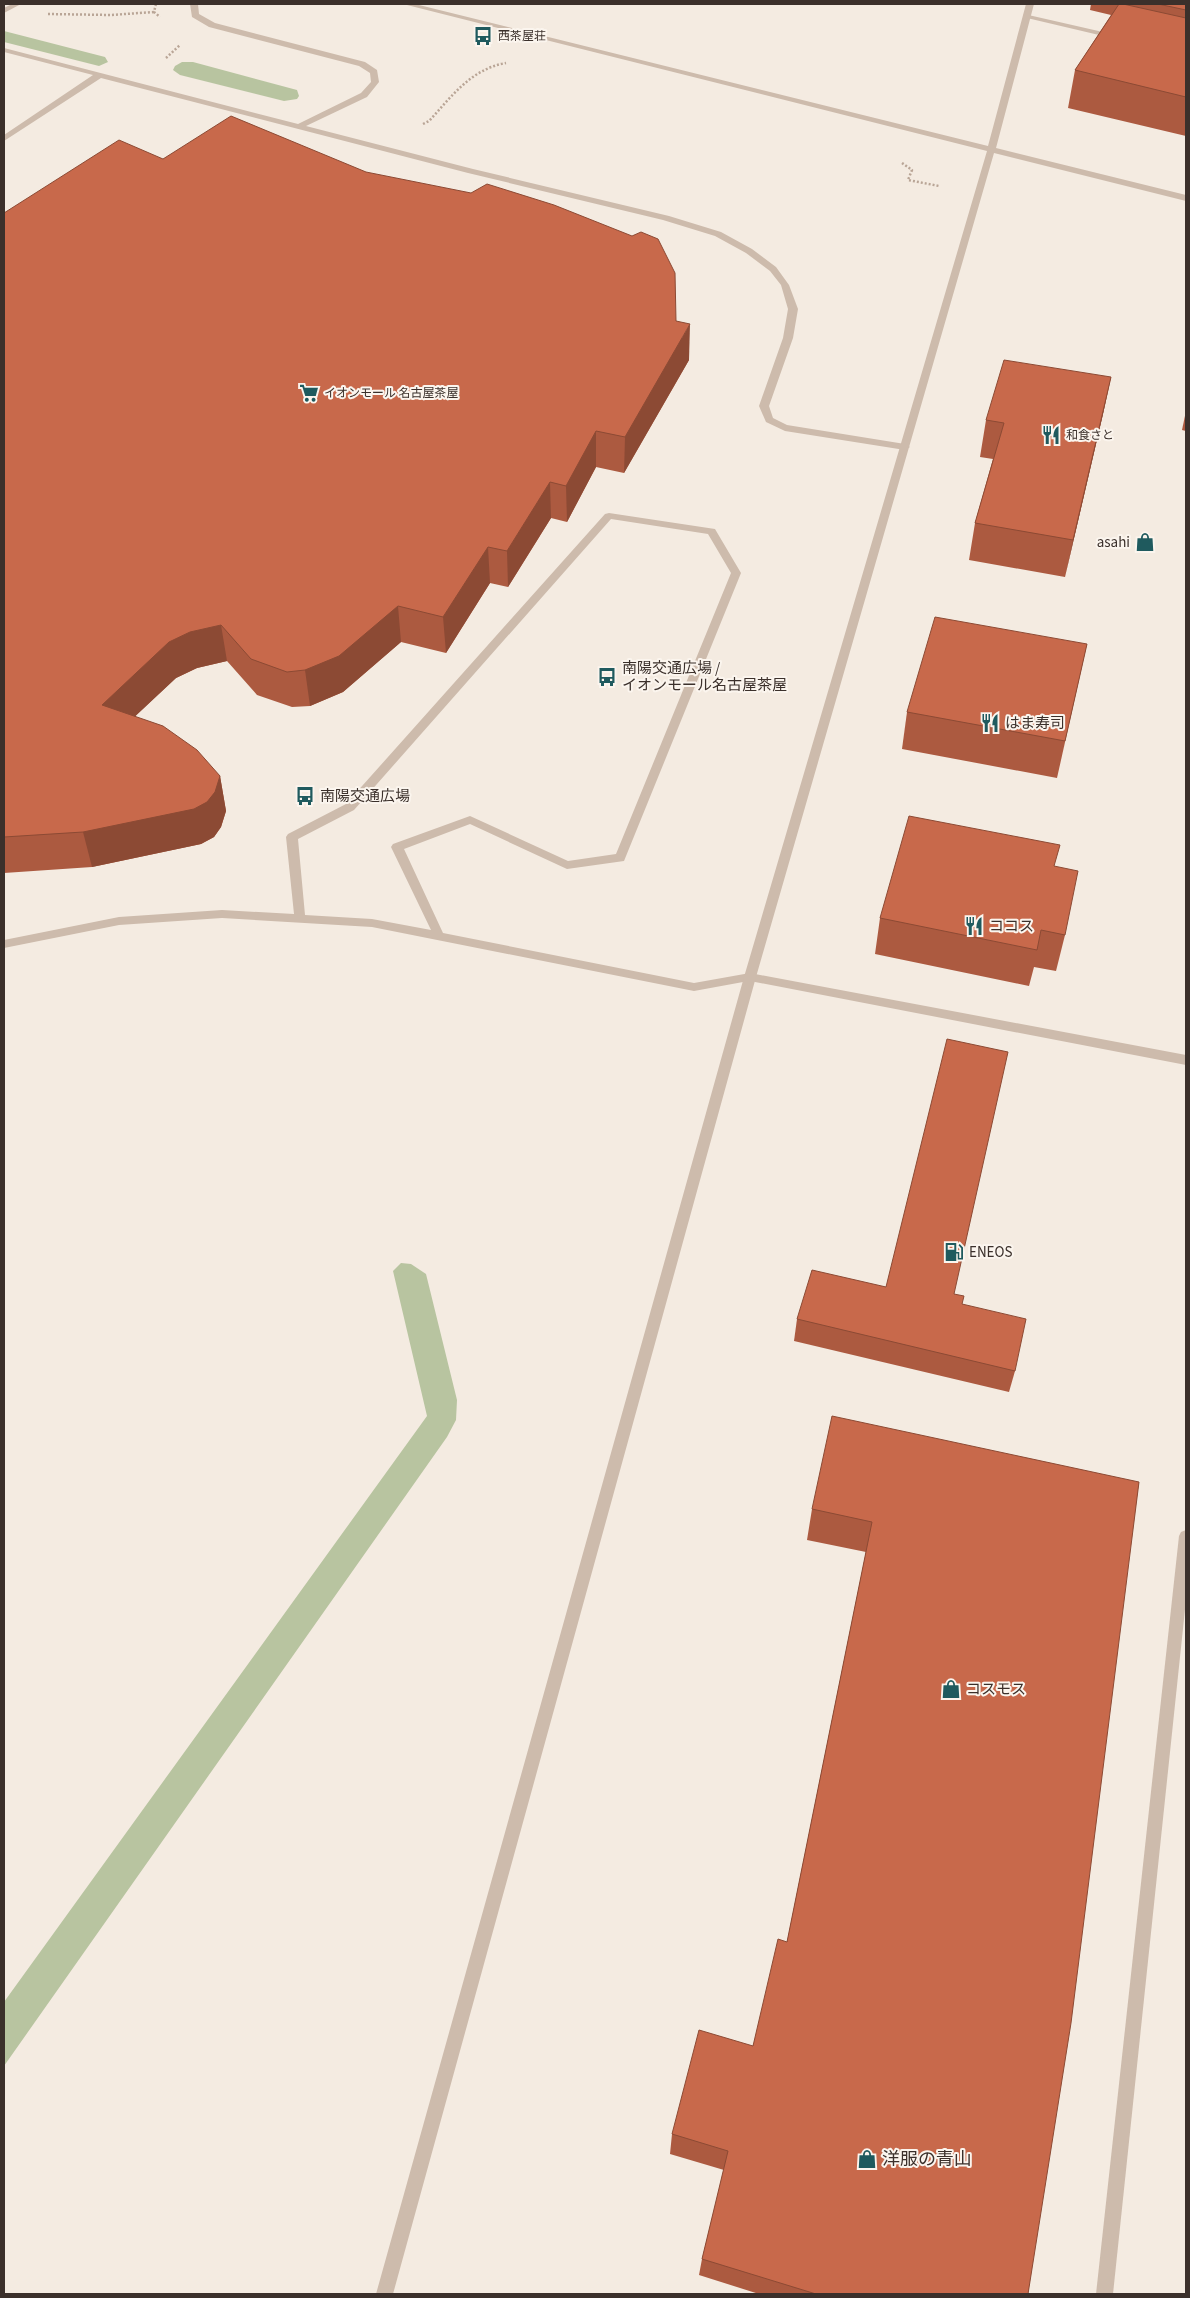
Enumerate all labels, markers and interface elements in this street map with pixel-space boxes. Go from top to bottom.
bus stop icon: 西茶屋荘 [472,25,494,47]
place label: 西茶屋荘 [498,28,546,45]
supermarket icon: イオンモール 名古屋茶屋 [298,382,320,404]
place label: イオンモール 名古屋茶屋 [324,385,458,402]
restaurant icon: 和食さと [1040,424,1062,446]
place label: 和食さと [1066,427,1114,444]
shop icon: asahi [1134,531,1156,553]
place label: asahi [1097,532,1130,553]
place label: 南陽交通広場 / イオンモール名古屋茶屋 [622,658,787,696]
bus stop icon: 南陽交通広場 / イオンモール名古屋茶屋 [596,666,618,688]
restaurant icon: はま寿司 [979,712,1001,734]
place label: はま寿司 [1005,713,1065,734]
bus stop icon: 南陽交通広場 [294,785,316,807]
place label: 南陽交通広場 [320,786,410,807]
restaurant icon: ココス [963,915,985,937]
place label: ココス [989,916,1034,937]
fuel station icon: ENEOS [943,1241,965,1263]
place label: ENEOS [969,1242,1013,1263]
shop icon: コスモス [940,1678,962,1700]
place label: コスモス [966,1679,1026,1700]
place label: 洋服の青山 [882,2147,972,2172]
shop icon: 洋服の青山 [856,2148,878,2170]

